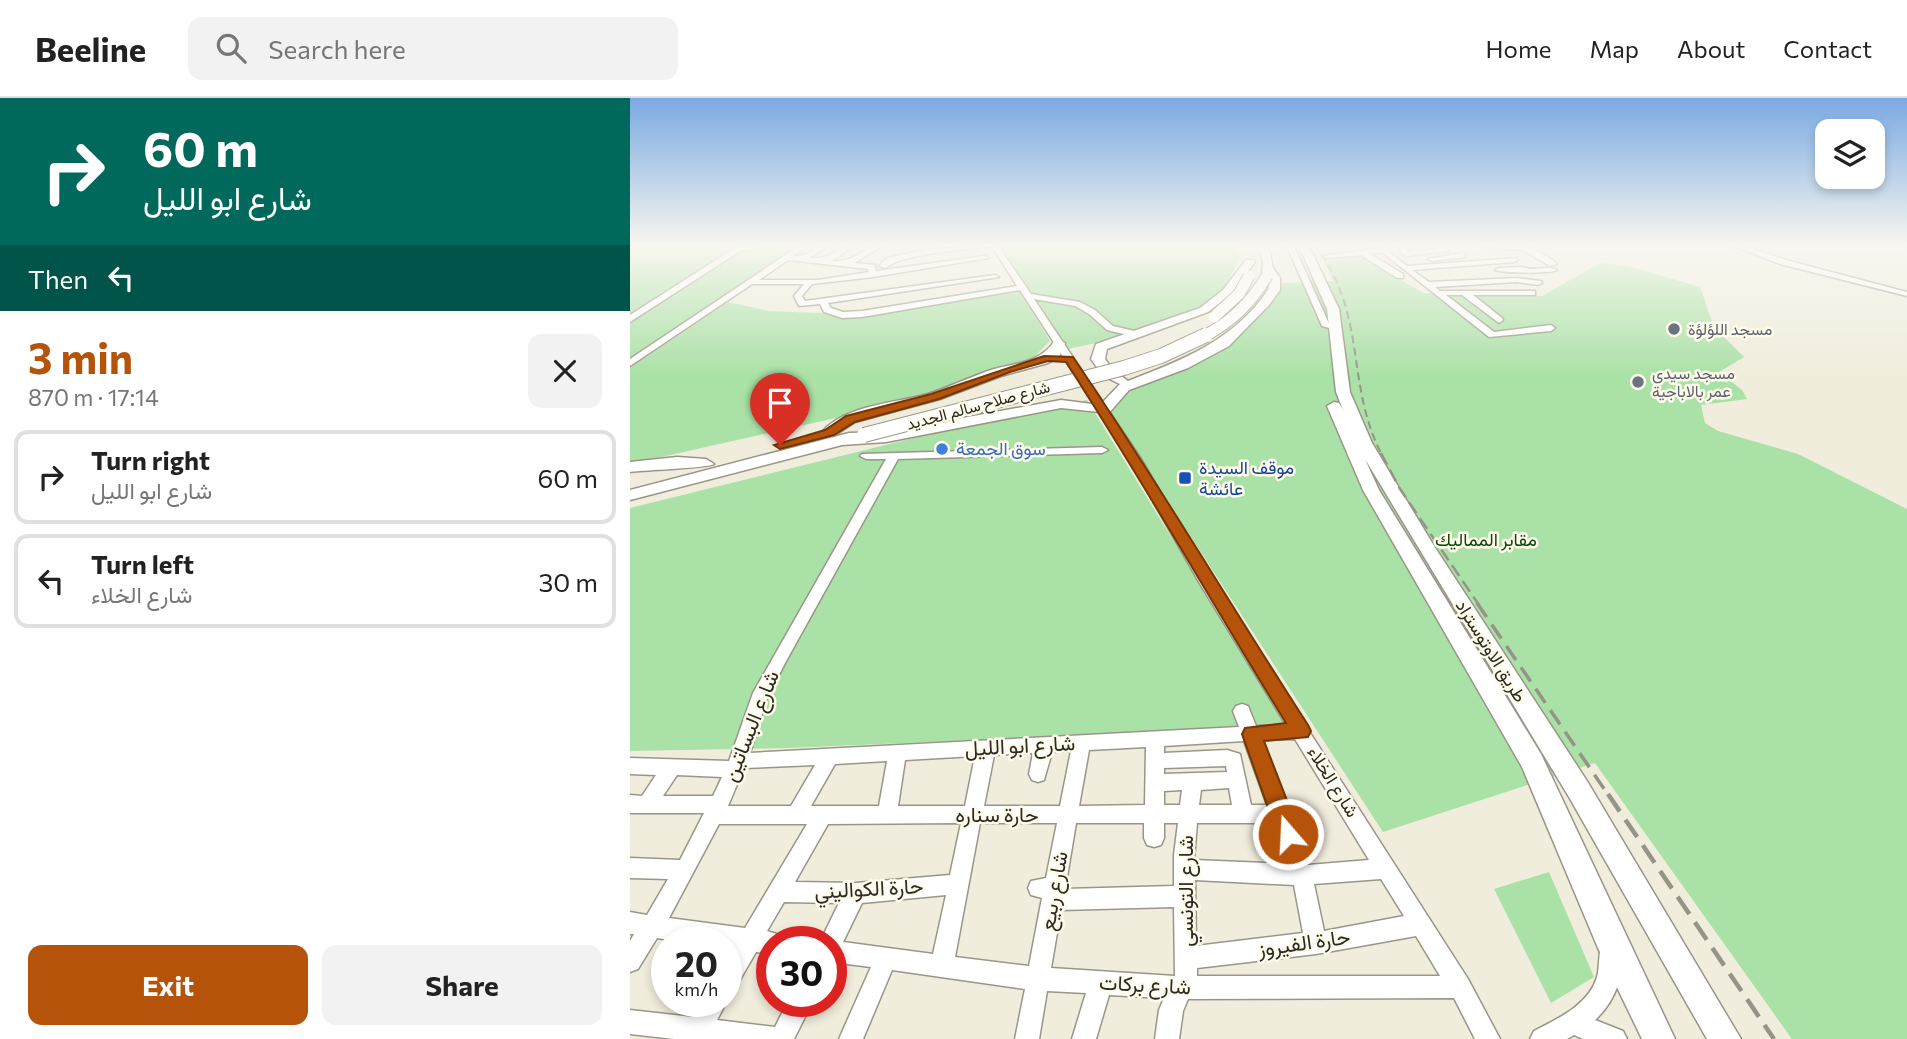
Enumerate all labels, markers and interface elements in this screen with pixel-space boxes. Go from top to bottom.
search box [188,17,678,80]
text: Beeline [35,28,146,69]
icon: search [212,29,250,67]
text: Search here [268,33,406,64]
text: Home [1486,34,1552,63]
text: Map [1590,34,1639,63]
text: About [1677,34,1745,63]
text: Contact [1783,34,1872,63]
text: 60 m [143,117,258,177]
map controls [1815,119,1885,189]
button: layers [1815,119,1885,189]
icon: right [28,126,119,217]
text: شارع ابو الليل [143,177,312,217]
icon: left [102,259,140,297]
text: Then [28,263,88,294]
place label: مسجد اللؤلؤة [1688,319,1772,340]
marker: مسجد اللؤلؤة [1666,321,1682,337]
text: 3 min [28,331,133,383]
button: close [528,334,602,408]
place label: مسجد سيدى عمر بالاباجية [1652,363,1735,402]
pin [750,373,810,445]
marker: مسجد سيدى عمر بالاباجية [1630,374,1646,390]
street label: شارع صلاح سالم الجديد [904,376,1053,436]
text: 870 m · 17:14 [28,383,159,411]
icon: arrive [761,384,799,422]
place label: سوق الجمعة [956,437,1046,460]
marker: سوق الجمعة [934,441,950,457]
text: Turn right [91,444,210,475]
place label: موقف السيدة عائشة [1199,456,1294,499]
icon: right [32,458,70,496]
text: 60 m [538,462,598,493]
marker: موقف السيدة عائشة [1177,470,1193,486]
text: شارع ابو الليل [91,476,212,504]
park label: مقابر المماليك [1435,528,1537,551]
text: Turn left [91,548,194,579]
icon: left [32,562,70,600]
text: 30 m [539,566,598,597]
text: شارع الخلاء [91,580,192,608]
street label: طريق الاوتوستراد [1451,595,1532,706]
street label: شارع البساتين [716,666,786,786]
street label: شارع ابو الليل [964,729,1076,763]
street label: شارع الخلاء [1302,742,1364,822]
position arrow [1251,797,1325,871]
street label: حارة سناره [955,801,1039,828]
street label: شارع التونسي [1172,835,1203,947]
street label: شارع ربيع [1033,849,1075,933]
street label: حارة الكواليني [814,872,924,909]
street label: حارة الفيروز [1255,923,1352,962]
speed limit sign: 30 [756,926,847,1017]
text: 20 [675,941,718,984]
button: Exit [28,945,308,1025]
button: Share [322,945,602,1025]
street label: شارع بركات [1098,969,1192,1001]
text: km/h [675,978,718,1000]

